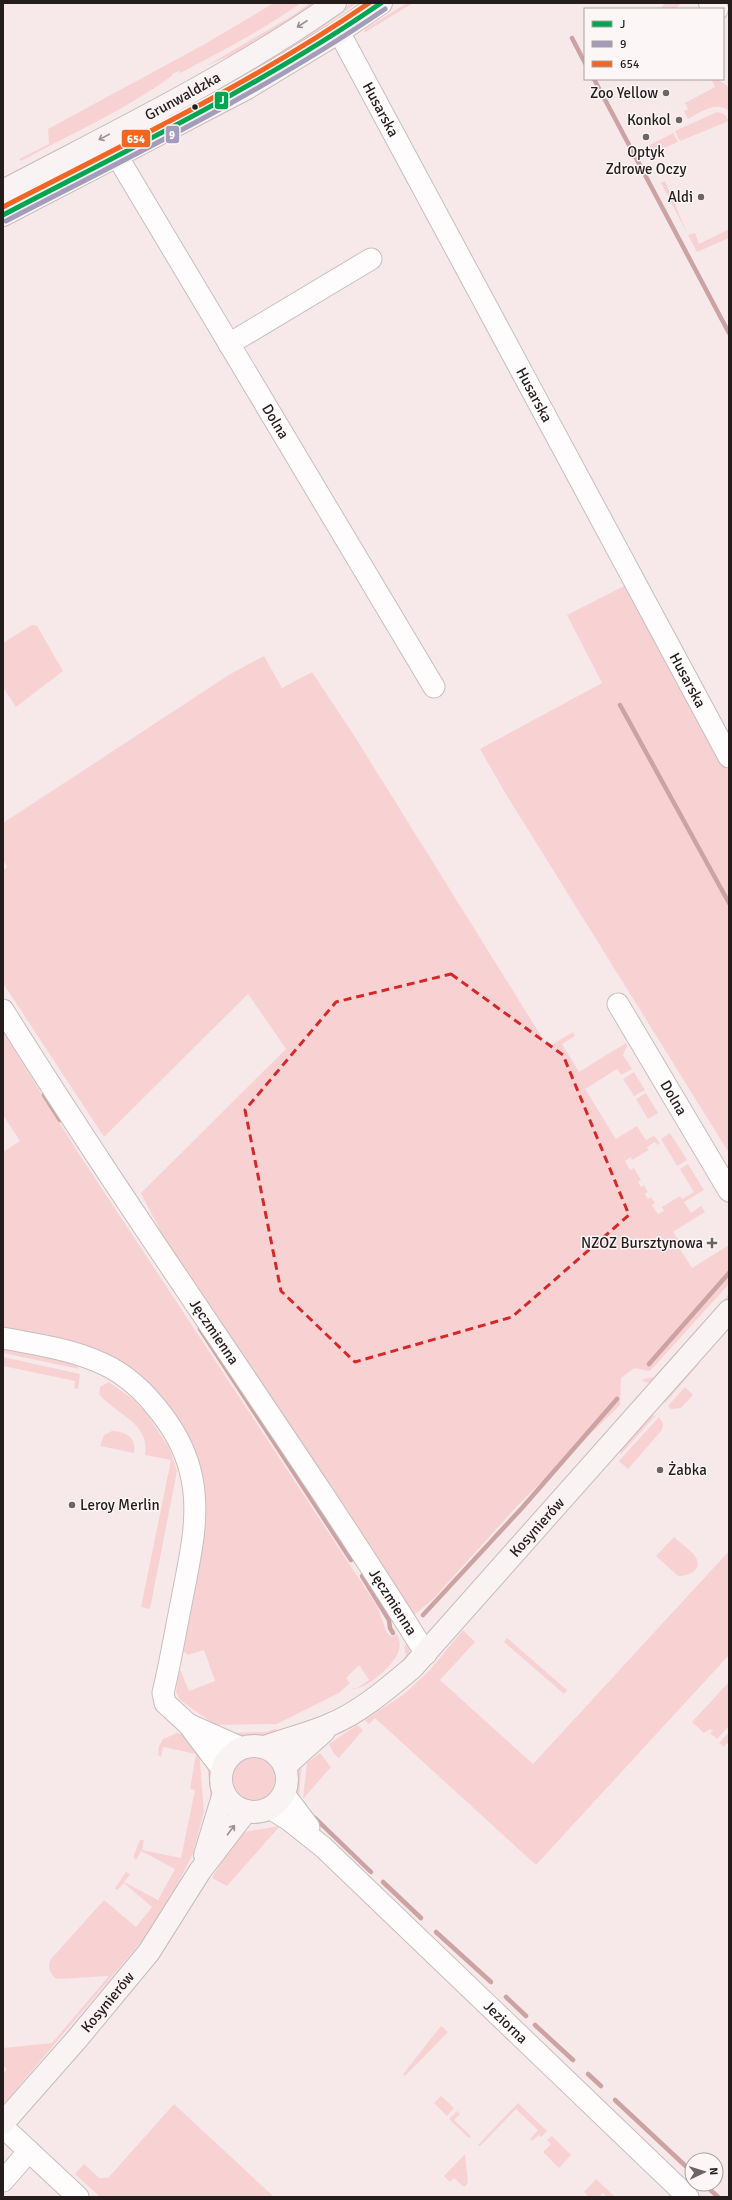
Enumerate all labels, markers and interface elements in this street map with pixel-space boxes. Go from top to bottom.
legend [584,8,724,80]
text: J [620,17,625,32]
one-way arrow [296,21,308,29]
text: 9 [620,37,626,52]
text: 654 [620,57,640,72]
street label: Grunwaldzka [142,68,224,124]
street label: Husarska [359,79,403,140]
place label: Zoo Yellow [590,84,658,102]
marker: Zoo Yellow [661,88,671,98]
line badge: J [214,91,229,110]
text: J [219,94,225,107]
unlabelled marker [190,102,200,112]
place label: Konkol [627,111,671,129]
marker: Konkol [674,115,684,125]
line badge: 9 [165,125,180,144]
line badge: 654 [121,129,151,148]
text: 9 [169,129,175,142]
marker: Optyk Zdrowe Oczy [641,132,651,142]
text: 654 [127,133,145,146]
one-way arrow [98,134,110,141]
place label: Optyk Zdrowe Oczy [606,143,686,178]
place label: Aldi [668,188,693,206]
marker: Aldi [696,192,706,202]
street label: Husarska [512,364,556,425]
street label: Dolna [258,400,293,442]
street label: Husarska [666,650,710,711]
street label: Dolna [656,1077,691,1119]
place label: NZOZ Bursztynowa [581,1234,703,1252]
marker: NZOZ Bursztynowa [706,1237,718,1249]
street label: Jęczmienna [186,1295,243,1368]
place label: Żabka [668,1461,707,1479]
marker: Żabka [655,1465,665,1475]
street label: Kosynierów [506,1494,568,1561]
place label: Leroy Merlin [80,1496,160,1514]
marker: Leroy Merlin [67,1500,77,1510]
street label: Jęczmienna [365,1565,421,1639]
one-way arrow [227,1825,235,1836]
street label: Kosynierów [77,1968,138,2036]
street label: Jeziorna [480,1997,531,2047]
north arrow [684,2152,724,2192]
text: N [707,2167,720,2176]

